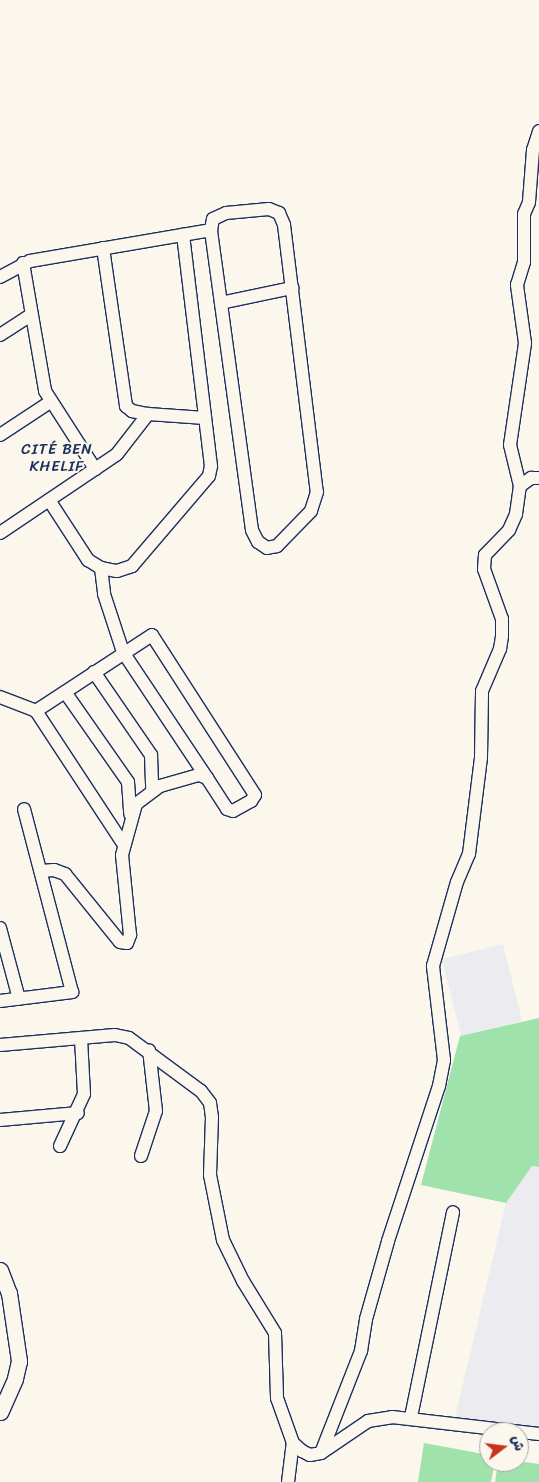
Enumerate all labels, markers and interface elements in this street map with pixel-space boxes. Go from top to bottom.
district label: CITÉ BEN KHELIF [20,440,94,475]
north arrow [479,1422,529,1472]
text: ش [504,1433,532,1454]

